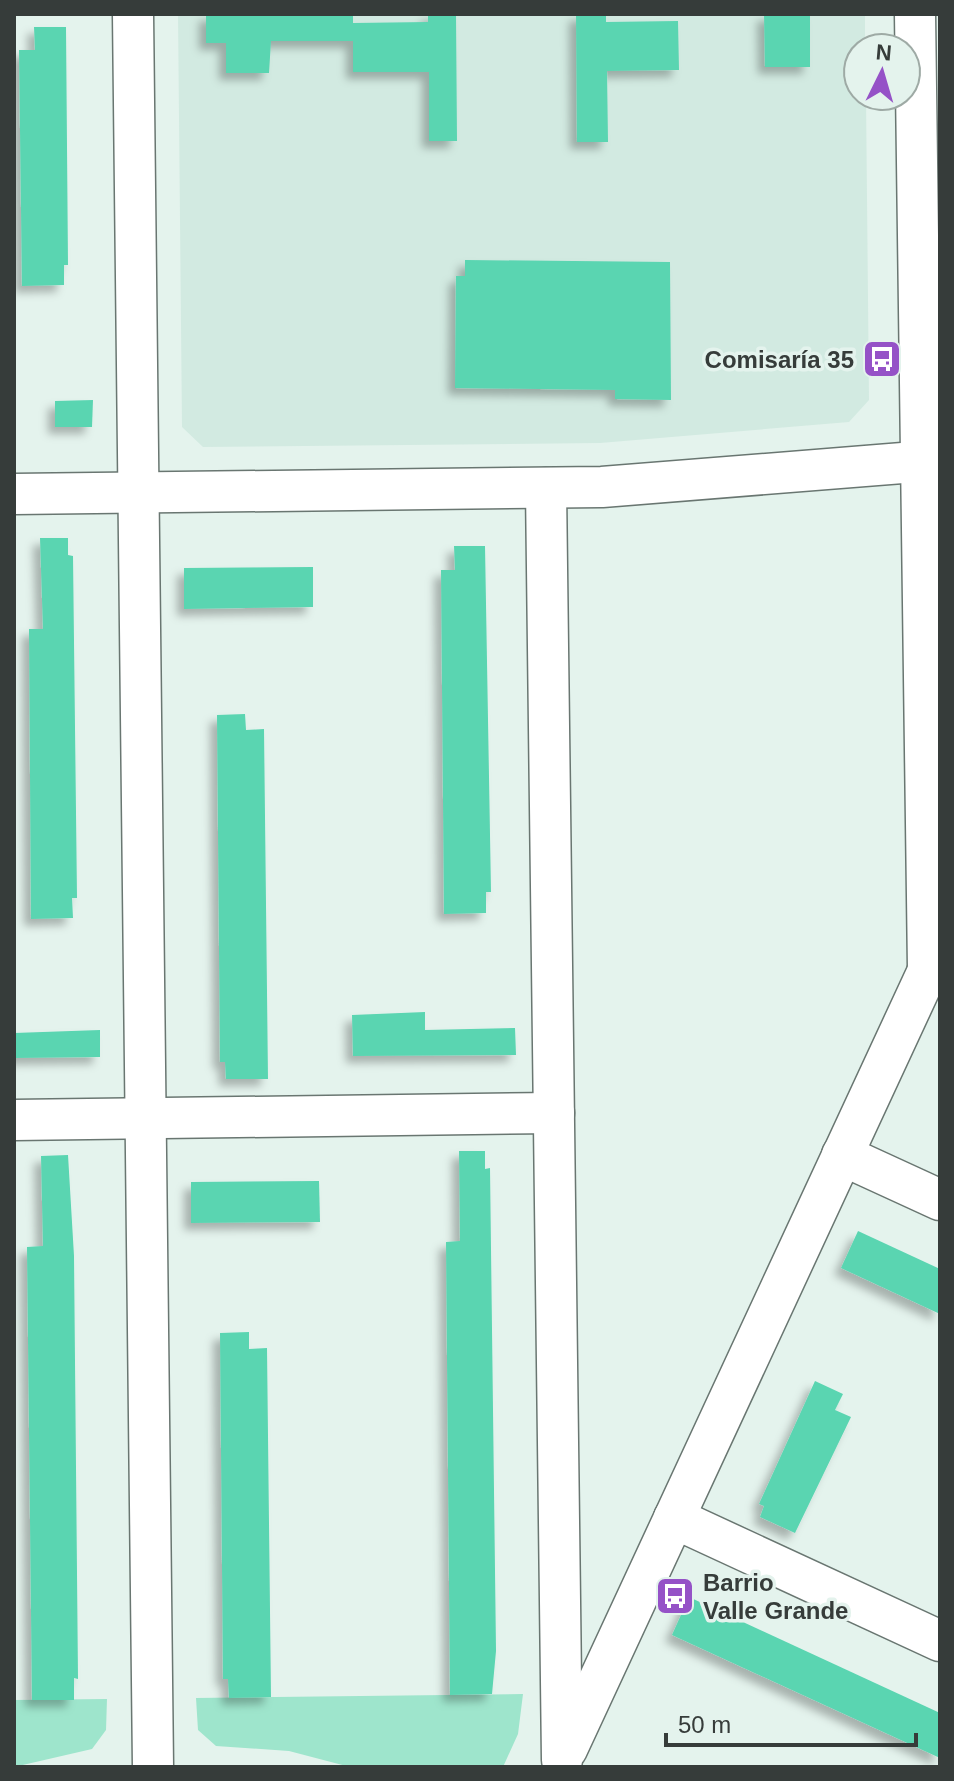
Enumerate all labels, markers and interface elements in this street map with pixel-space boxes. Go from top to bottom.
north arrow [842,32,922,112]
text: N [875,39,893,66]
bus stop icon: Comisaría 35 [861,338,903,380]
place label: Comisaría 35 [705,346,854,373]
place label: Barrio Valle Grande [703,1569,848,1624]
bus stop icon: Barrio Valle Grande [654,1575,696,1617]
scale bar [666,1697,916,1747]
text: 50 m [678,1711,731,1738]

